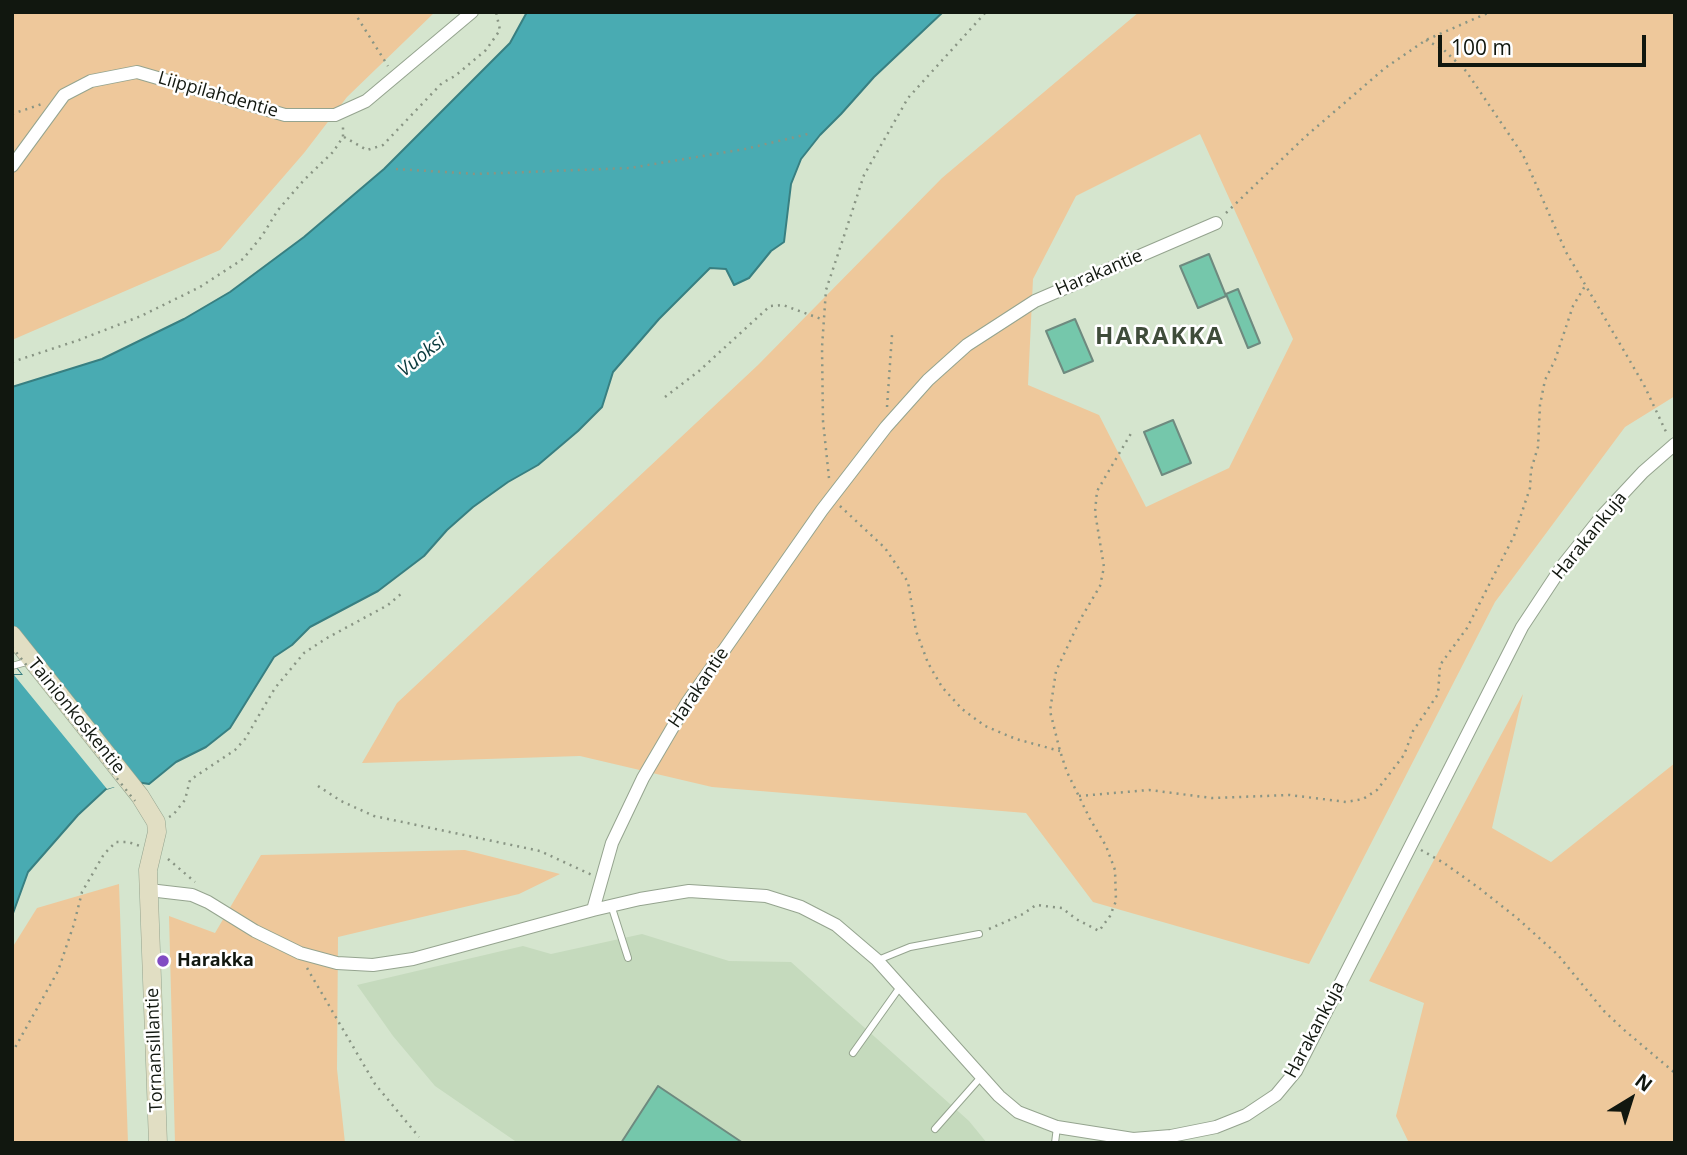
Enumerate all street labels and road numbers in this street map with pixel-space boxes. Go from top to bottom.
street label: Liippilahdentie [155,68,281,122]
street label: Harakantie [1052,245,1146,301]
street label: Harakankuja [1548,488,1632,584]
street label: Harakantie [664,644,734,732]
street label: Tainionkoskentie [23,654,129,778]
street label: Harakankuja [1281,978,1349,1082]
street label: Tornansillantie [142,987,168,1113]

